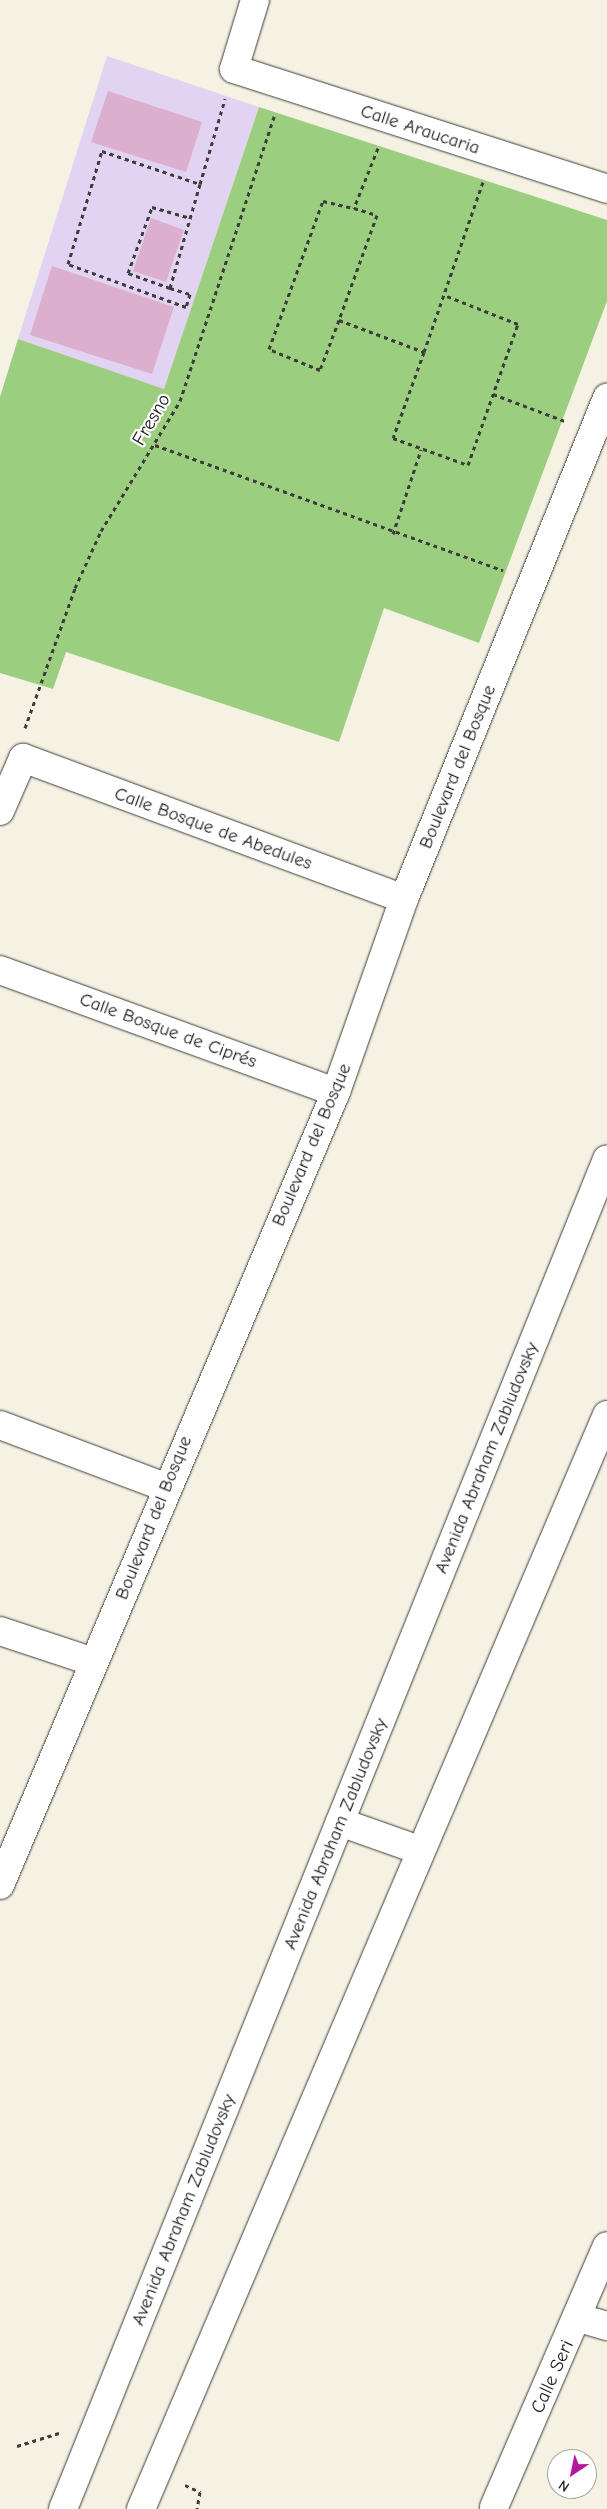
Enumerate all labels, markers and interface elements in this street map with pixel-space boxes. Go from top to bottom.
street label: Calle Araucaria [358,100,482,160]
street label: Fresno [128,390,176,450]
street label: Boulevard del Bosque [415,682,501,852]
street label: Calle Bosque de Abedules [111,783,315,875]
street label: Calle Bosque de Ciprés [76,988,260,1074]
street label: Boulevard del Bosque [267,1060,357,1230]
street label: Avenida Abraham Zabludovsky [430,1339,544,1577]
street label: Boulevard del Bosque [111,1433,197,1603]
street label: Avenida Abraham Zabludovsky [279,1715,393,1953]
street label: Avenida Abraham Zabludovsky [127,2091,241,2329]
street label: Calle Seri [527,2337,579,2417]
north arrow [547,2449,597,2499]
text: N [555,2476,572,2496]

